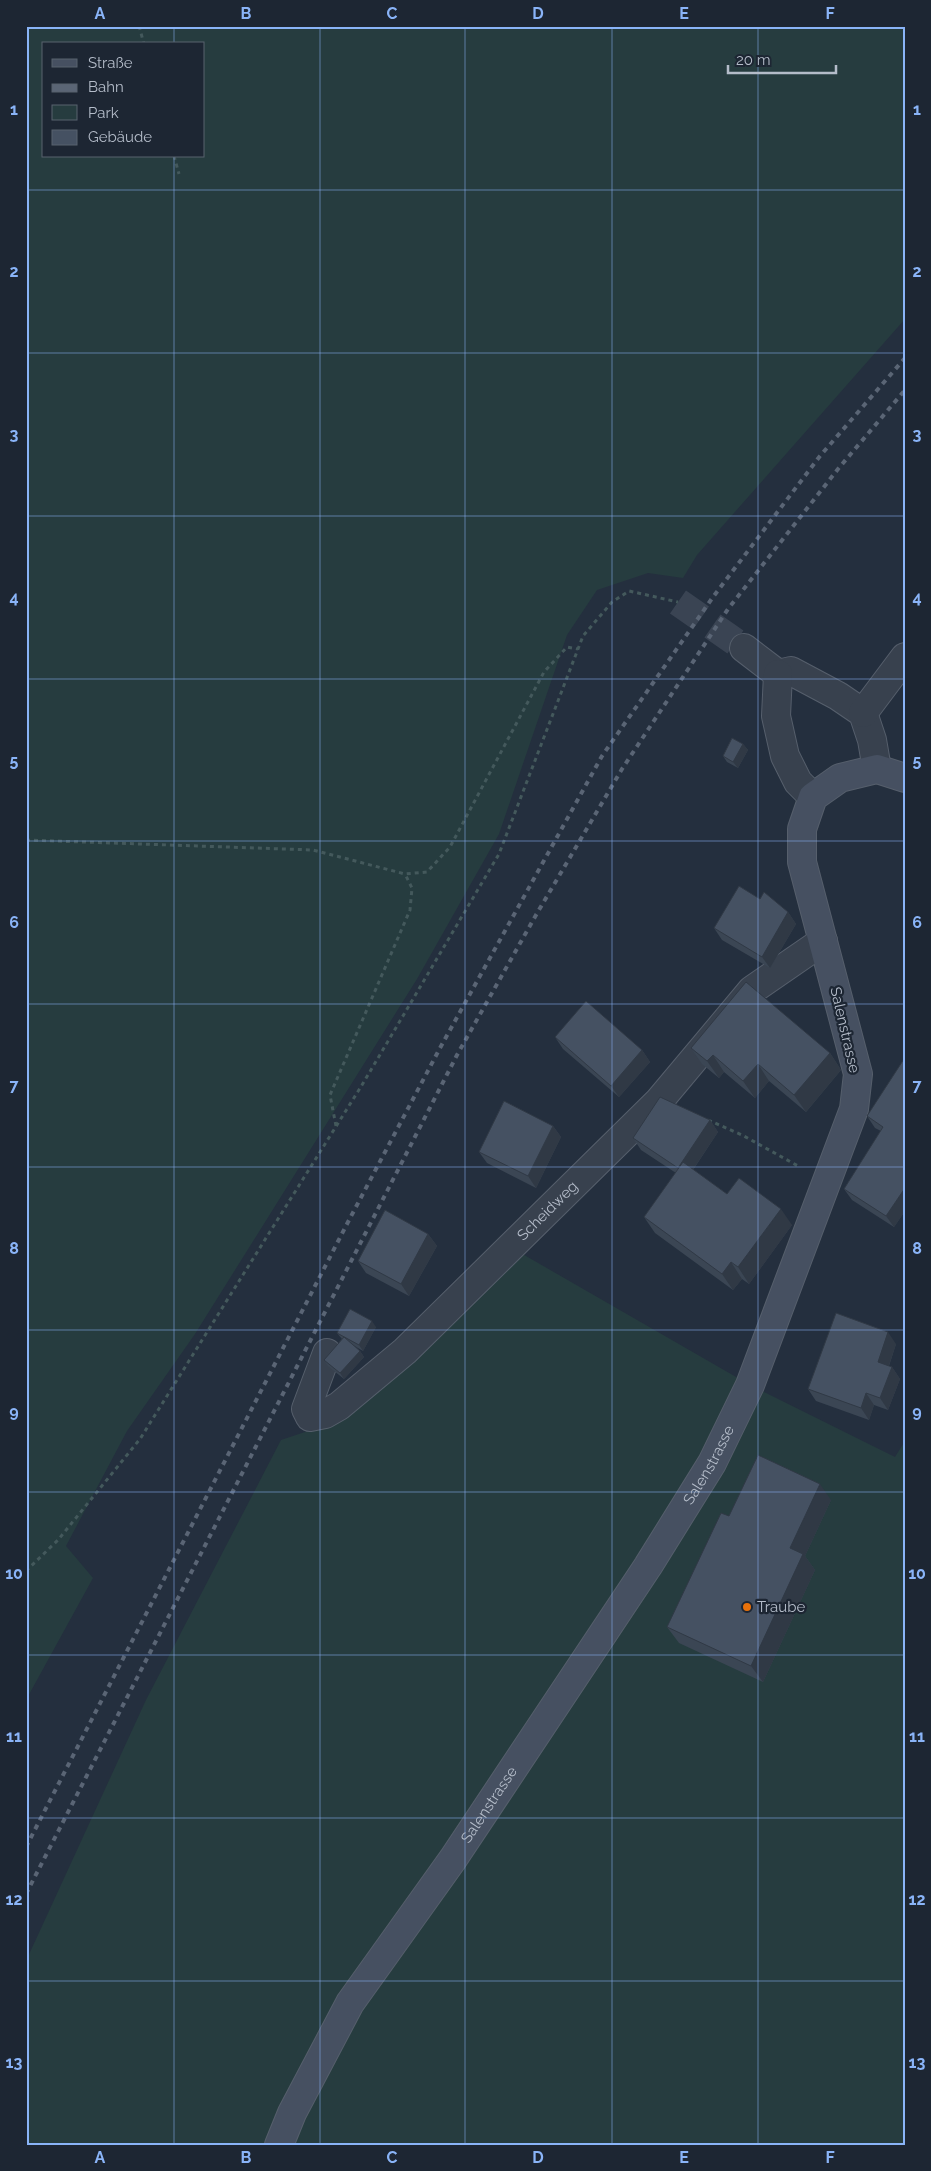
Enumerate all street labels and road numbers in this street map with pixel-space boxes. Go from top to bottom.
street label: Salenstrasse [826,985,864,1075]
street label: Scheidweg [514,1177,581,1244]
street label: Salenstrasse [679,1422,738,1508]
street label: Salenstrasse [457,1763,521,1846]

